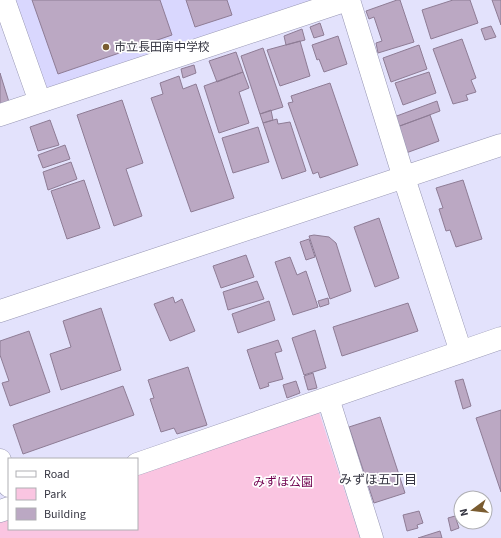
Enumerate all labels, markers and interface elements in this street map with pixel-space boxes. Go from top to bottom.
place label: 市立長田南中学校 [114,39,210,56]
marker: 市立長田南中学校 [101,42,111,52]
legend [8,458,138,530]
text: Road [44,466,70,483]
district label: みずほ五丁目 [339,471,417,489]
park label: みずほ公園 [253,474,313,491]
text: Park [44,486,66,503]
north arrow [453,490,493,530]
text: Building [44,506,86,523]
text: N [456,507,472,518]

